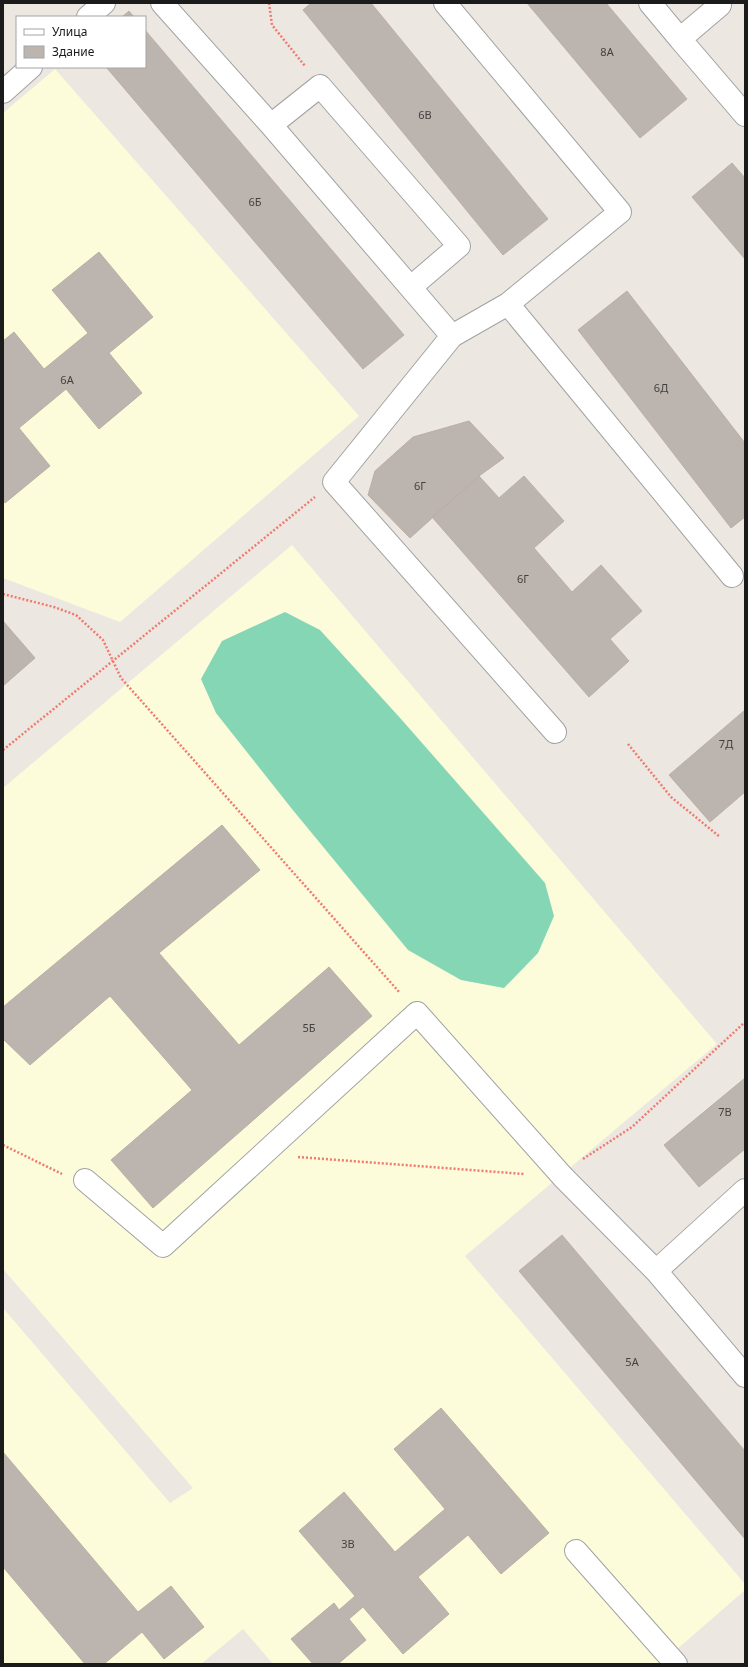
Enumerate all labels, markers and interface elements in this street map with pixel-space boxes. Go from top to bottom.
legend [16,16,146,68]
text: Улица [52,23,87,40]
text: Здание [52,43,95,60]
house number: 8А [600,44,615,59]
house number: 6В [418,107,432,122]
house number: 6Б [248,194,262,209]
house number: 6А [60,372,75,387]
house number: 6Д [654,380,668,395]
house number: 6Г [414,478,426,493]
house number: 6Г [517,571,529,586]
house number: 7Д [719,736,733,751]
house number: 5Б [302,1020,316,1035]
house number: 7В [718,1104,732,1119]
house number: 5А [625,1354,640,1369]
house number: 3В [341,1536,355,1551]

